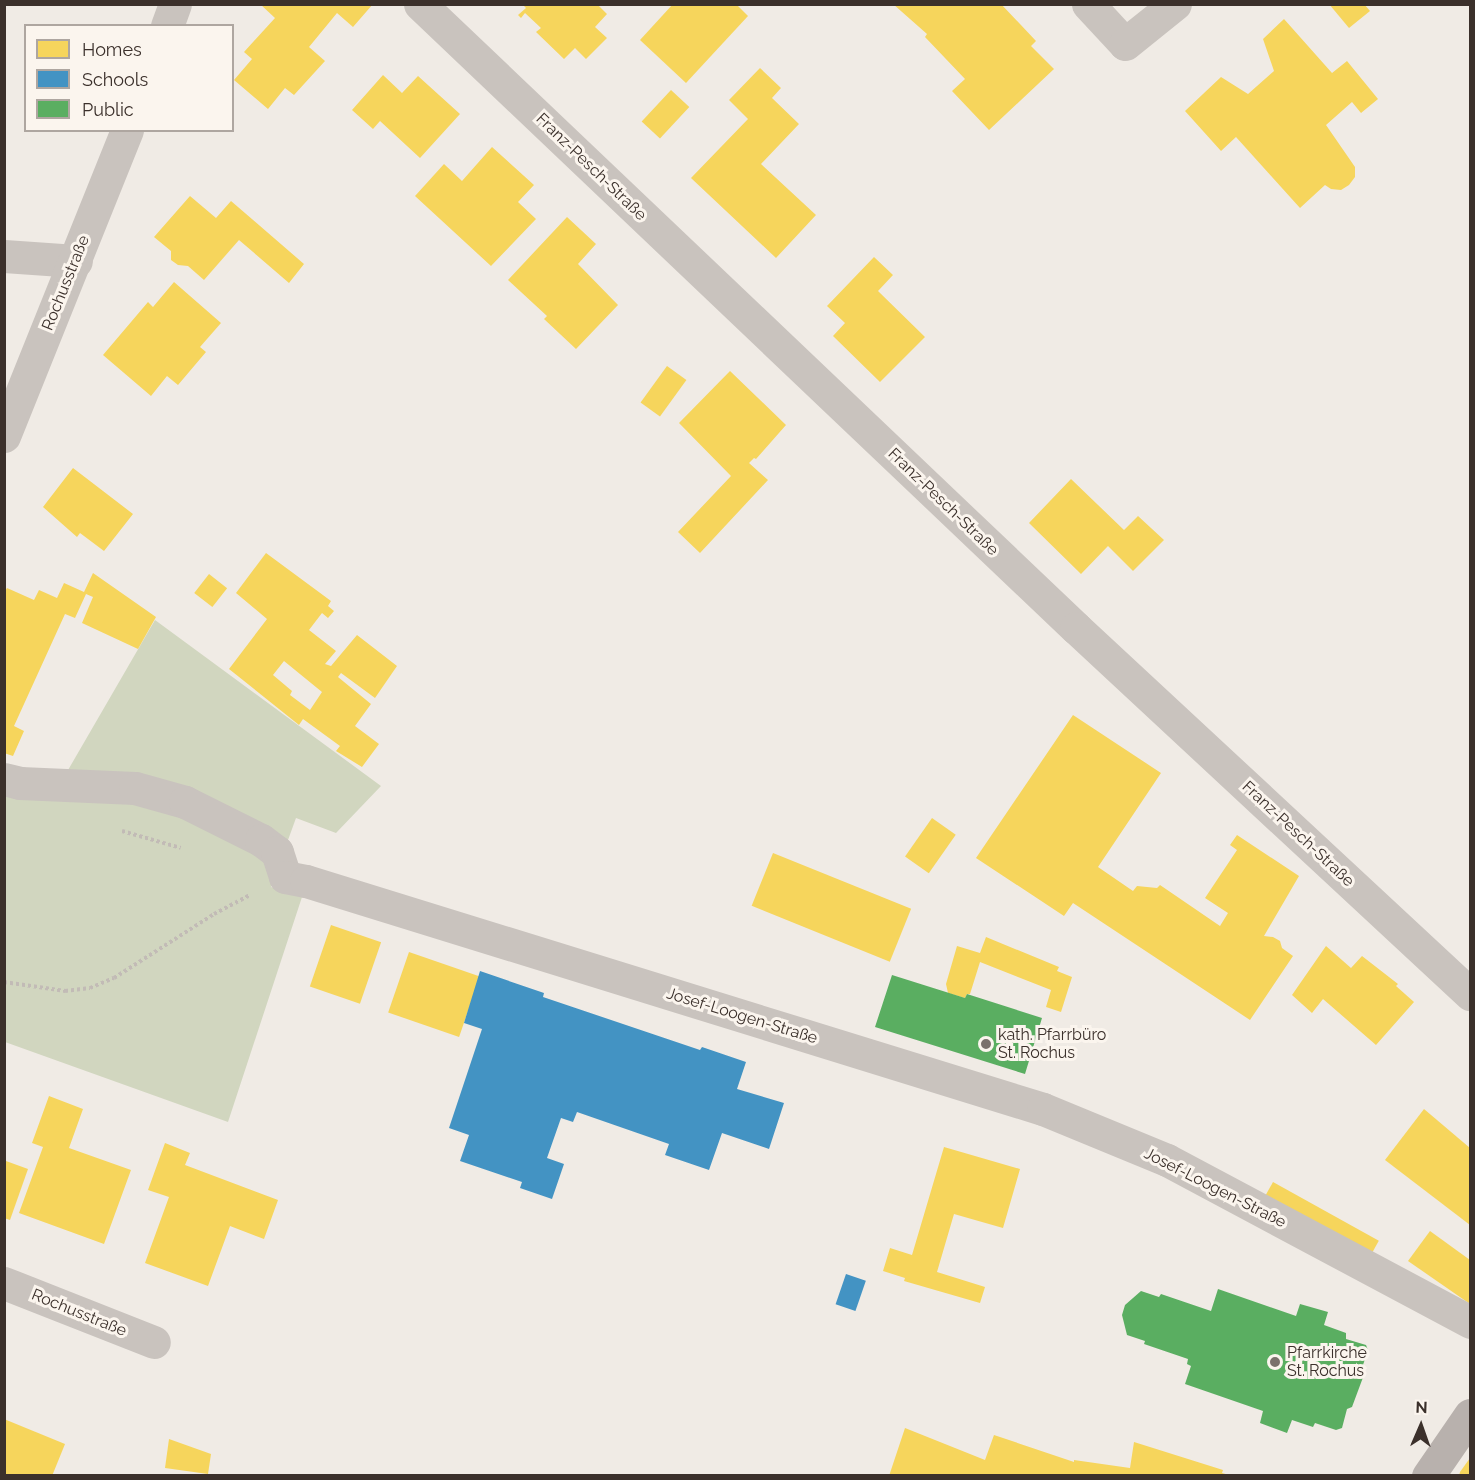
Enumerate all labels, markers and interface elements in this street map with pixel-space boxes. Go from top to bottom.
legend [24,24,234,132]
text: Homes [82,39,142,60]
text: Schools [82,69,148,90]
text: Public [82,99,134,120]
street label: Franz-Pesch-Straße [532,109,650,225]
street label: Rochusstraße [38,233,94,333]
street label: Franz-Pesch-Straße [884,444,1002,560]
street label: Franz-Pesch-Straße [1238,777,1358,891]
street label: Josef-Loogen-Straße [664,984,820,1048]
place label: kath. Pfarrbüro St. Rochus [998,1025,1106,1063]
marker: kath. Pfarrbüro St. Rochus [979,1037,993,1051]
street label: Josef-Loogen-Straße [1141,1144,1289,1232]
street label: Rochusstraße [29,1285,129,1341]
place label: Pfarrkirche St. Rochus [1287,1343,1367,1381]
marker: Pfarrkirche St. Rochus [1268,1355,1282,1369]
north arrow [1391,1396,1451,1456]
text: N [1415,1398,1428,1417]

